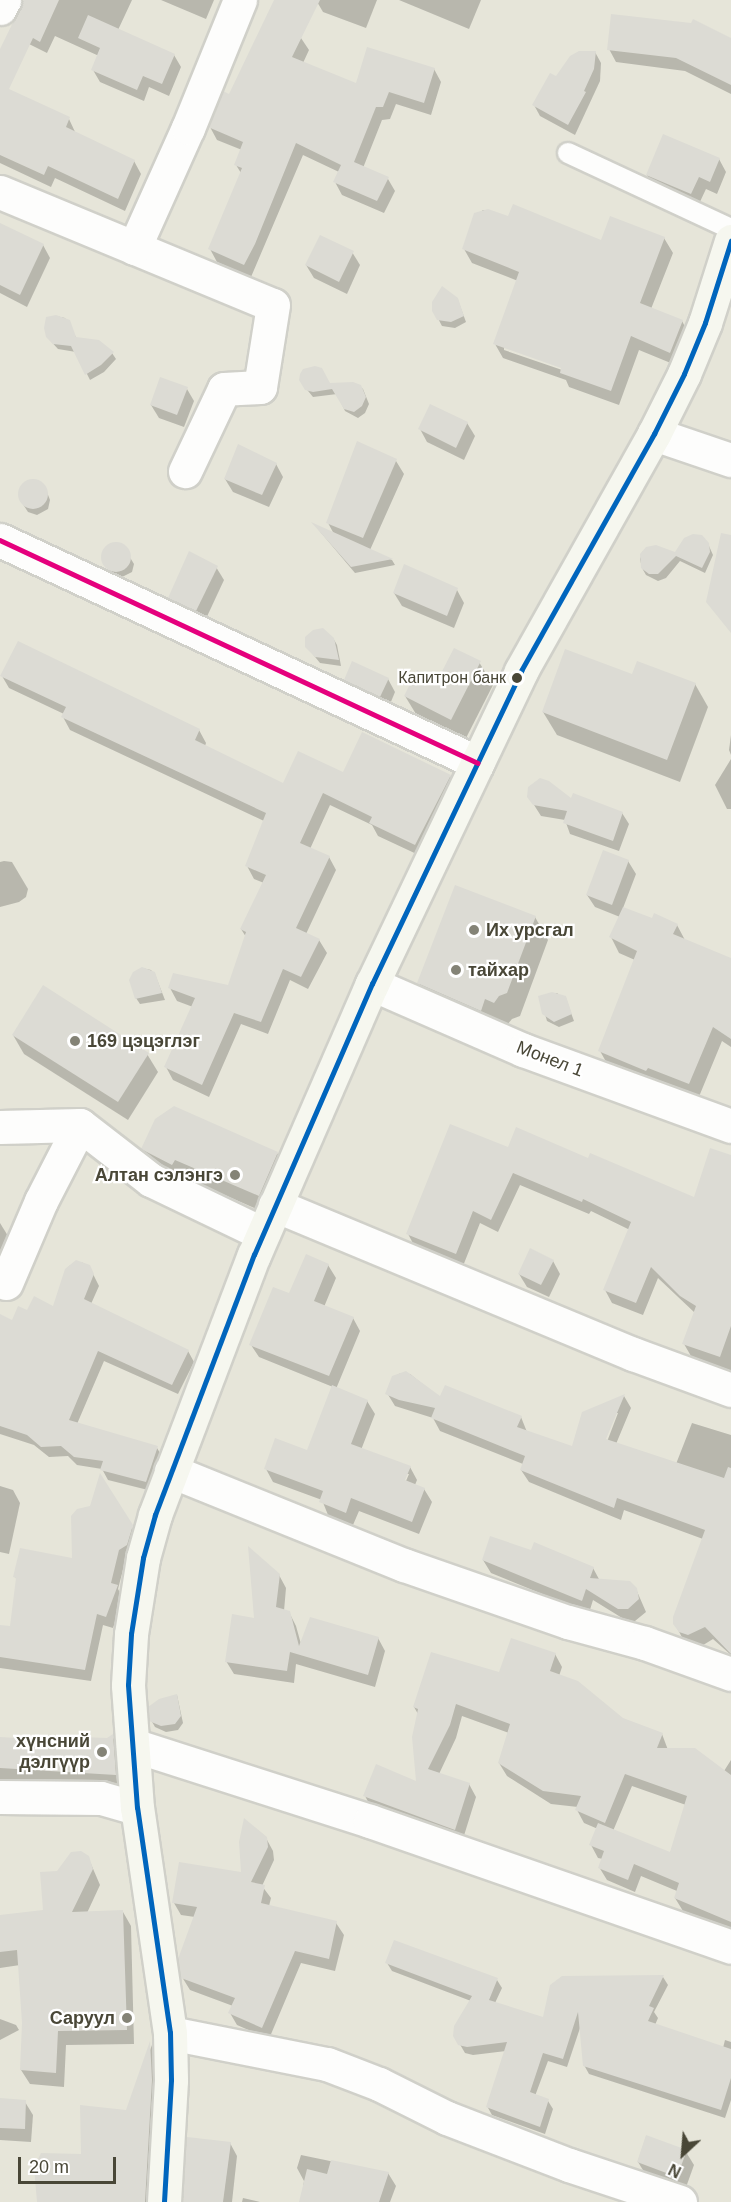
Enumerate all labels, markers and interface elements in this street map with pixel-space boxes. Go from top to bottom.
place label: Капитрон банк [398,668,506,688]
marker: Капитрон банк [511,672,523,684]
place label: Их урсгал [486,919,574,941]
marker: Их урсгал [467,923,481,937]
place label: тайхар [468,959,529,981]
marker: тайхар [449,963,463,977]
place label: 169 цэцэглэг [87,1030,200,1052]
marker: 169 цэцэглэг [68,1034,82,1048]
street label: Монел 1 [513,1036,587,1082]
place label: Алтан сэлэнгэ [95,1164,223,1186]
marker: Алтан сэлэнгэ [228,1168,242,1182]
place label: хүнсний дэлгүүр [16,1731,90,1774]
marker: хүнсний дэлгүүр [95,1745,109,1759]
place label: Саруул [50,2007,115,2029]
marker: Саруул [120,2011,134,2025]
north arrow [653,2124,713,2184]
scale bar [21,2145,118,2183]
text: 20 m [29,2157,69,2177]
text: N [666,2160,684,2181]

